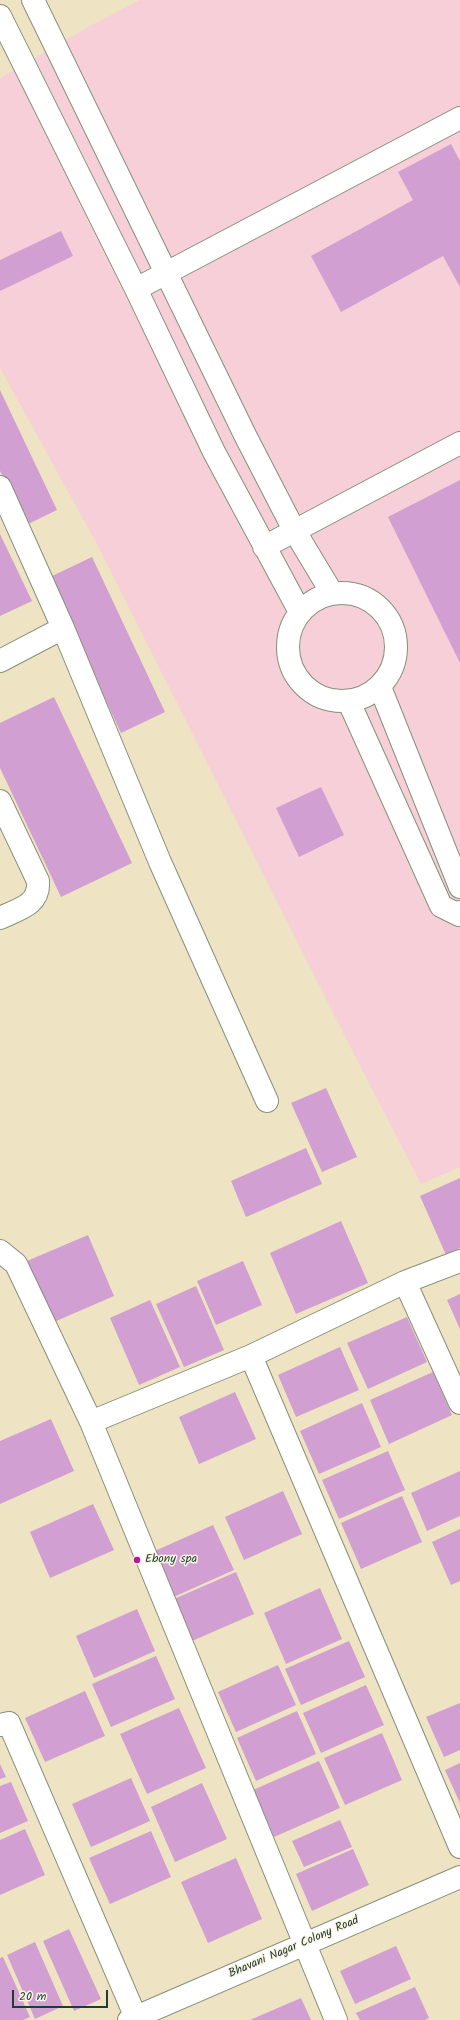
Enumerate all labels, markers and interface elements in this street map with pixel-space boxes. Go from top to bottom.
place label: Ebony spa [145,1553,197,1567]
marker: Ebony spa [132,1555,142,1565]
street label: Bhavani Nagar Colony Road [227,1914,361,1982]
scale bar [14,1982,110,2008]
text: 20 m [19,1987,46,2006]

